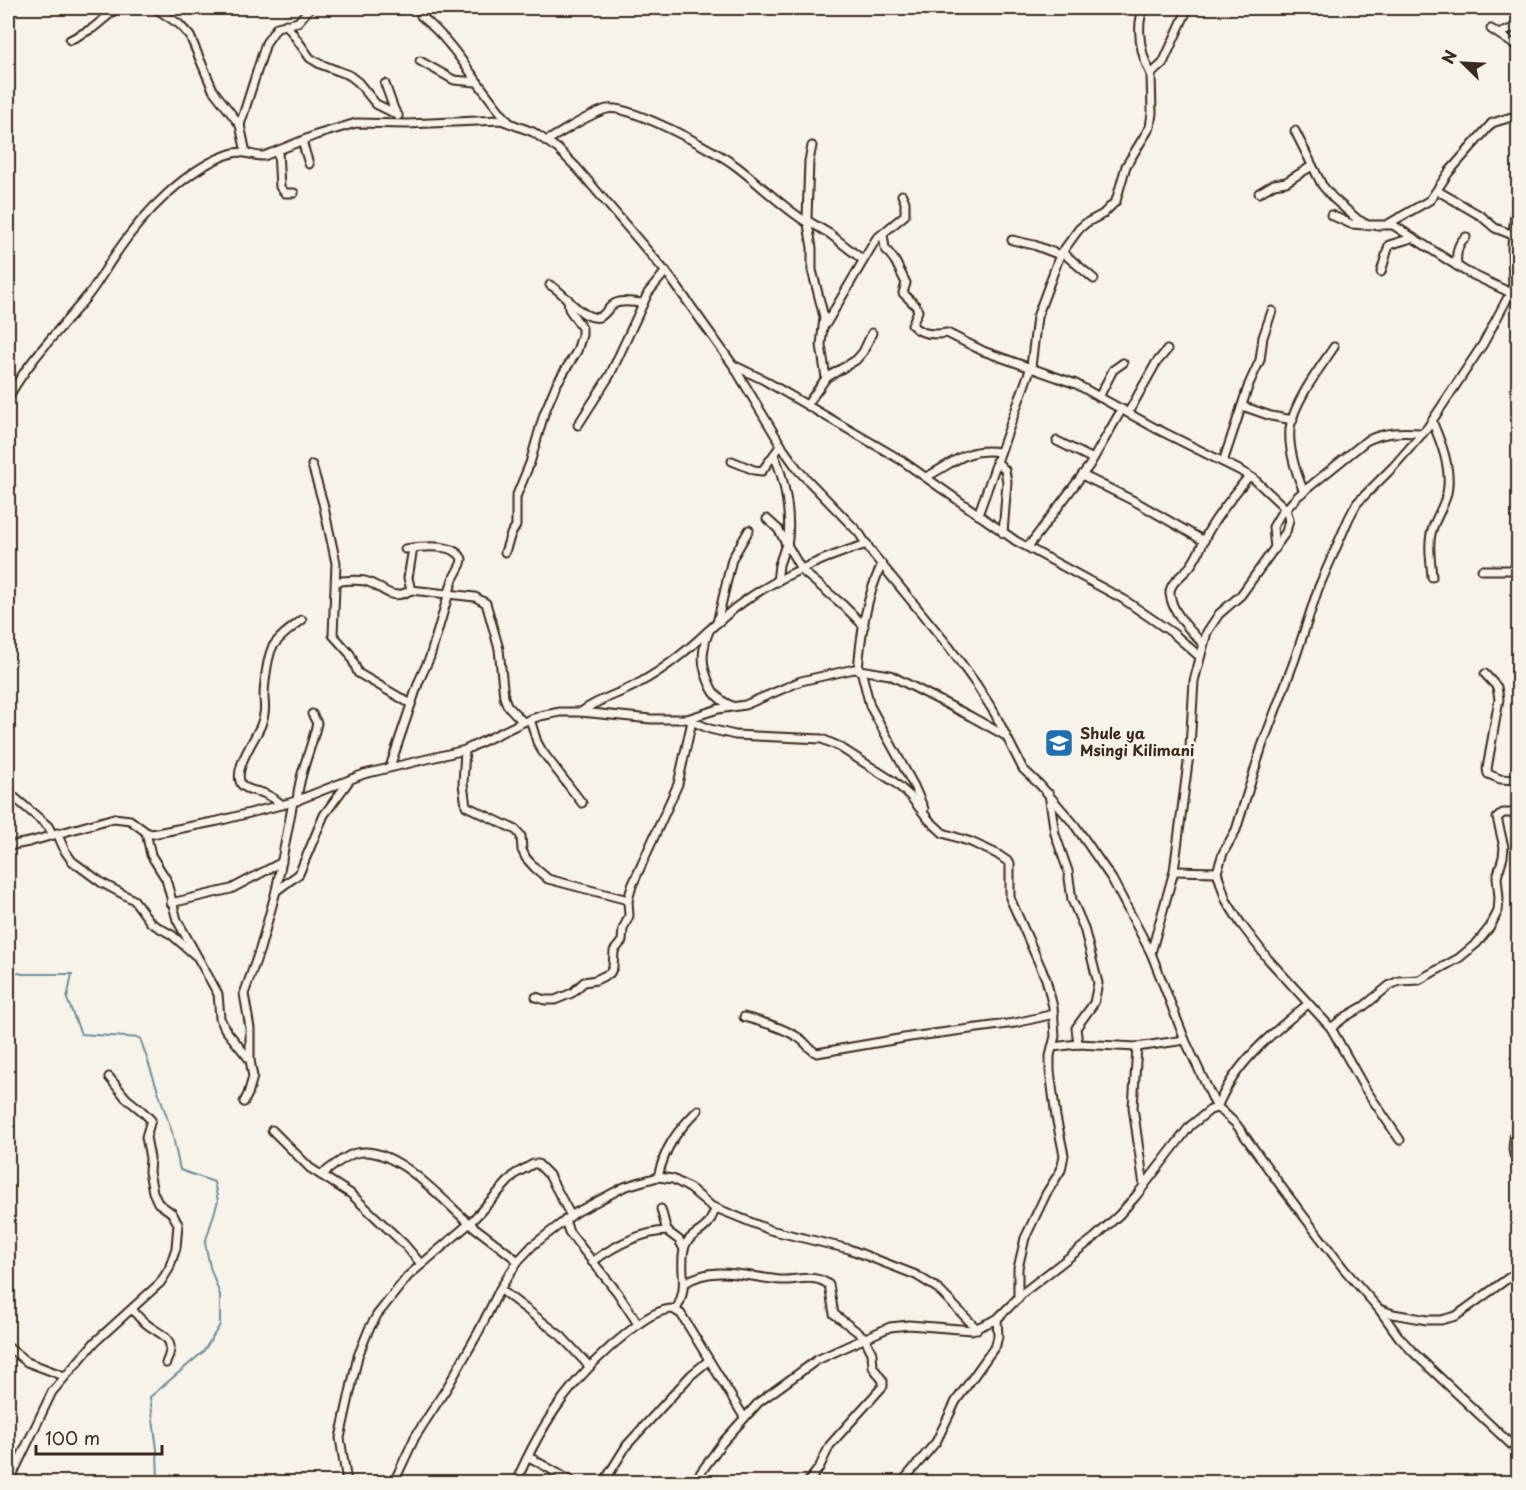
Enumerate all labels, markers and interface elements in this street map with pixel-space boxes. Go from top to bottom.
north arrow [1433,33,1493,93]
text: N [1435,46,1462,67]
place label: Shule ya Msingi Kilimani [1080,721,1194,761]
school or university icon: Shule ya Msingi Kilimani [1043,727,1075,759]
scale bar [36,1418,162,1456]
text: 100 m [45,1424,100,1451]

